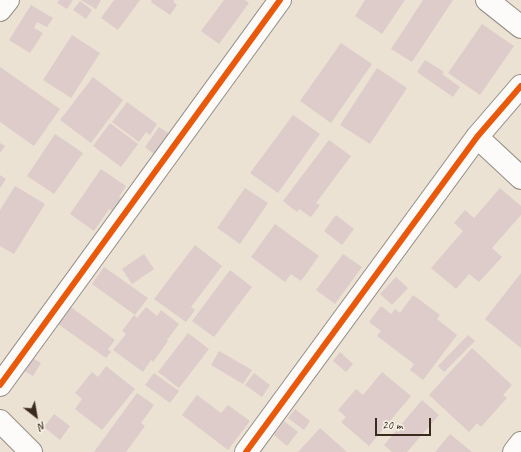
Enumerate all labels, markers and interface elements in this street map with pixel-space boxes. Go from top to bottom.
north arrow [16,396,56,436]
scale bar [377,410,433,436]
text: 20 m [382,417,402,433]
text: N [36,419,49,434]

